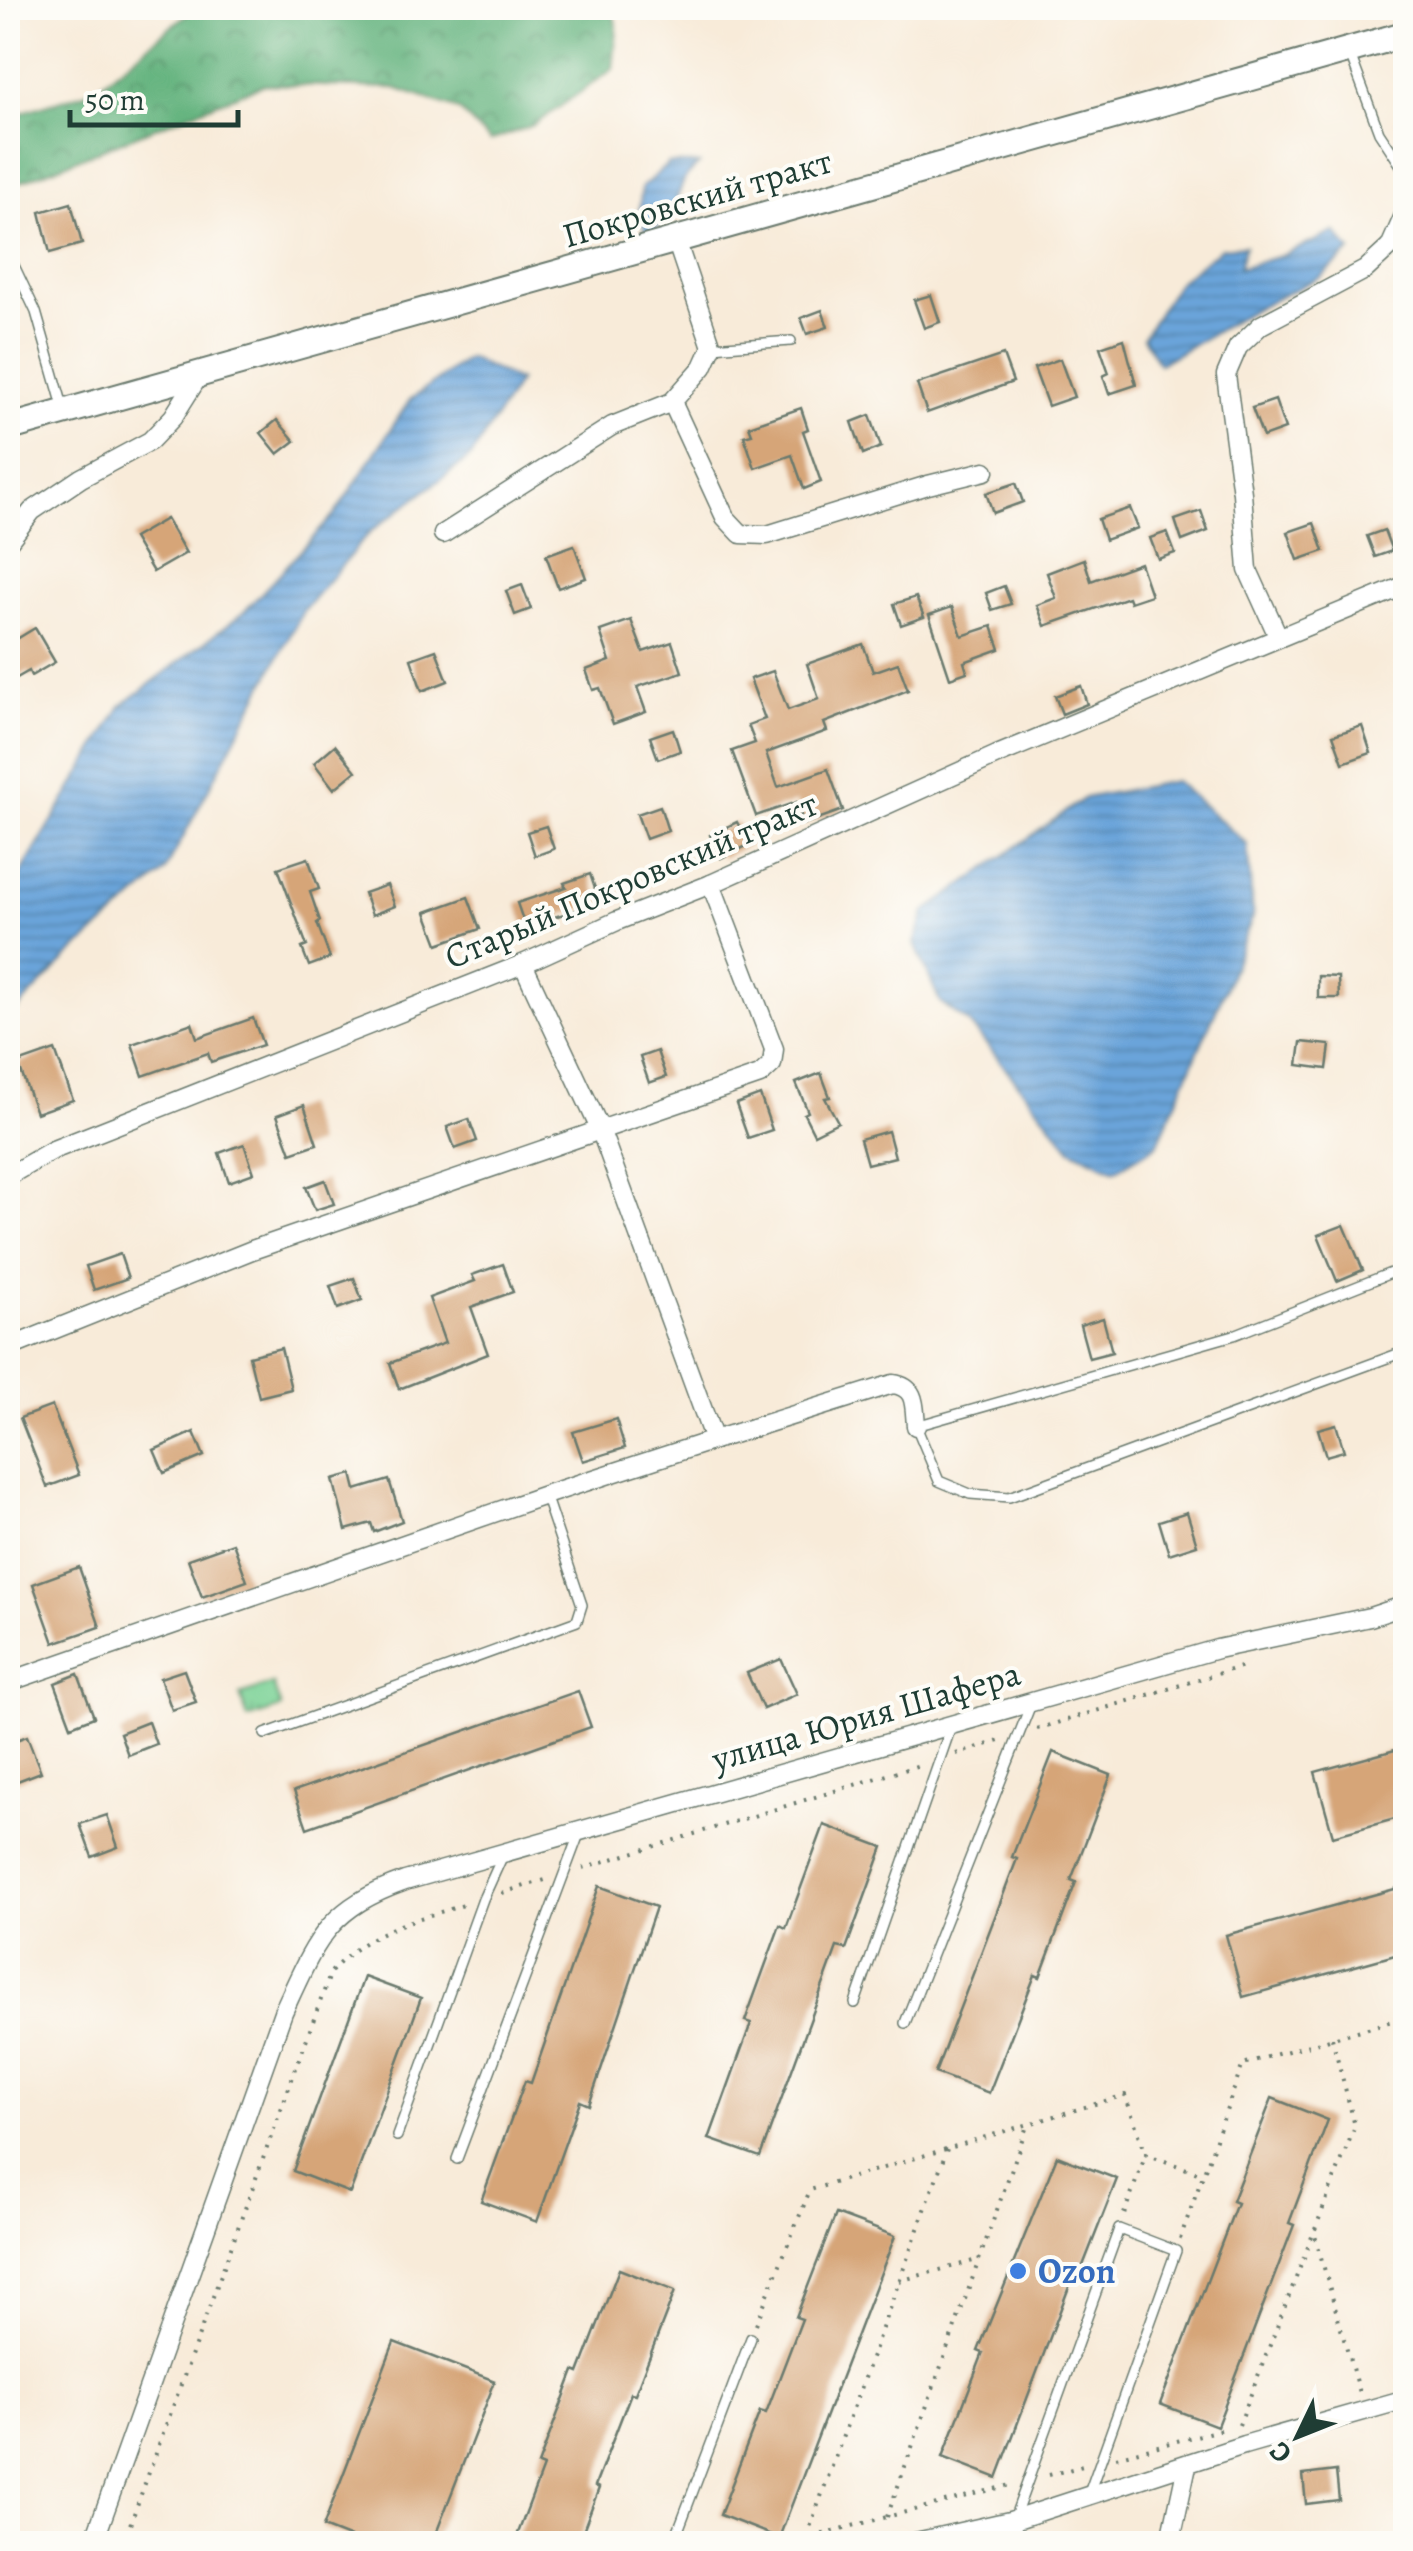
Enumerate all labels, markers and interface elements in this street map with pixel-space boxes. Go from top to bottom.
scale bar [70,65,238,127]
text: 50 m [85,80,145,120]
street label: Покровский тракт [557,137,837,259]
street label: Старый Покровский тракт [437,780,825,980]
street label: улица Юрия Шафера [705,1649,1026,1783]
place label: Ozon [1038,2247,1115,2295]
marker: Ozon [1007,2260,1029,2282]
north arrow [1248,2386,1348,2486]
text: С [1261,2433,1300,2472]

